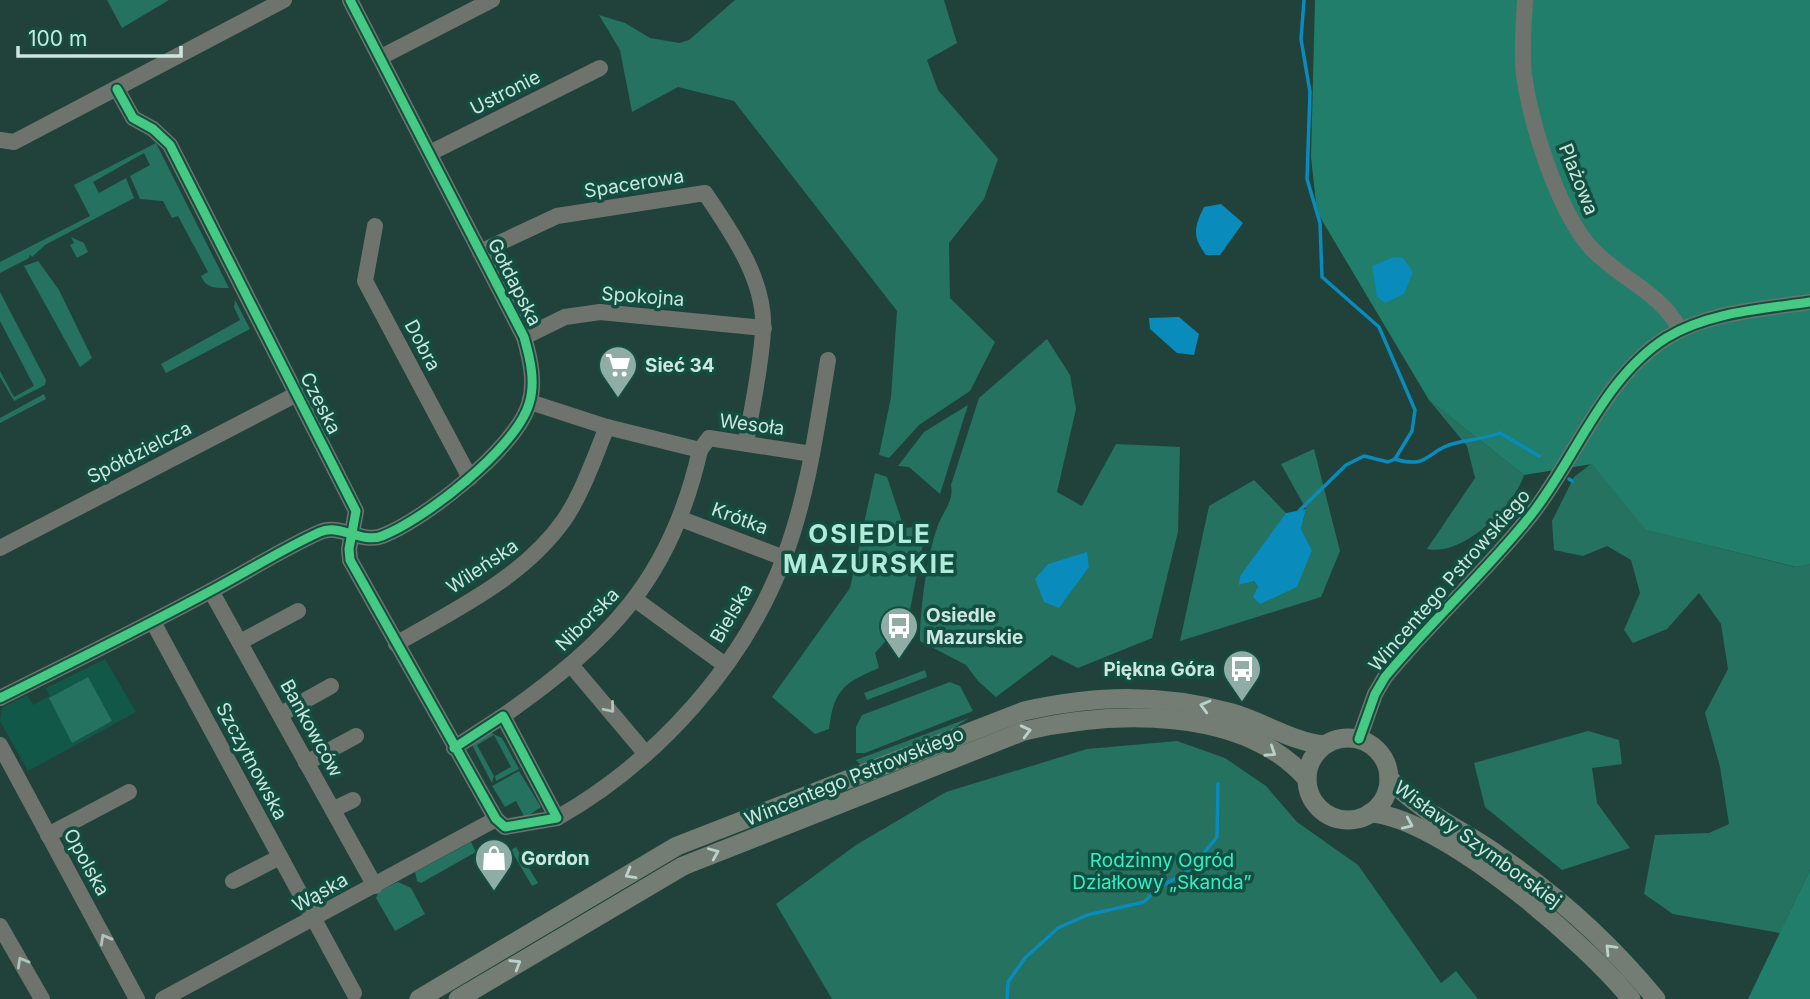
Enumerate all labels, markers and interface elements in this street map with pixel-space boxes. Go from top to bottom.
scale bar [18,14,180,58]
text: 100 m [28,26,87,51]
street label: Ustronie [466,65,544,120]
street label: Plażowa [1554,140,1603,218]
street label: Spacerowa [583,164,686,203]
street label: Gołdapska [483,235,546,330]
street label: Spokojna [601,282,685,311]
street label: Dobra [400,316,446,375]
supermarket icon: Sieć 34 [597,344,639,399]
place label: Sieć 34 [645,354,715,377]
street label: Czeska [295,368,346,438]
street label: Wesoła [718,409,786,440]
street label: Spółdzielcza [83,416,195,489]
street label: Wincentego Pstrowskiego [1364,484,1535,676]
street label: Krótka [708,498,771,539]
district label: OSIEDLE MAZURSKIE [783,518,957,579]
street label: Wileńska [442,534,522,599]
street label: Bielska [706,580,757,647]
street label: Niborska [551,583,624,656]
place label: Osiedle Mazurskie [926,604,1023,649]
bus stop icon: Osiedle Mazurskie [878,605,920,660]
bus stop icon: Piękna Góra [1221,648,1263,703]
place label: Piękna Góra [1103,658,1215,681]
street label: Bankowców [275,675,348,781]
street label: Szczytnowska [211,699,292,824]
one-way arrow [602,700,614,713]
one-way arrow [1199,700,1211,714]
street label: Wincentego Pstrowskiego [741,722,967,831]
one-way arrow [1020,725,1032,739]
one-way arrow [1263,743,1276,756]
street label: Wisławy Szymborskiej [1390,776,1566,913]
one-way arrow [1401,816,1413,830]
street label: Opolska [59,825,114,900]
shop icon: Gordon [473,837,515,892]
place label: Gordon [521,847,590,870]
one-way arrow [707,847,720,861]
park label: Rodzinny Ogród Działkowy „Skanda” [1072,849,1252,894]
one-way arrow [624,866,637,879]
street label: Wąska [289,868,352,917]
one-way arrow [99,934,113,946]
one-way arrow [1605,944,1618,957]
one-way arrow [17,957,30,969]
one-way arrow [509,959,522,972]

